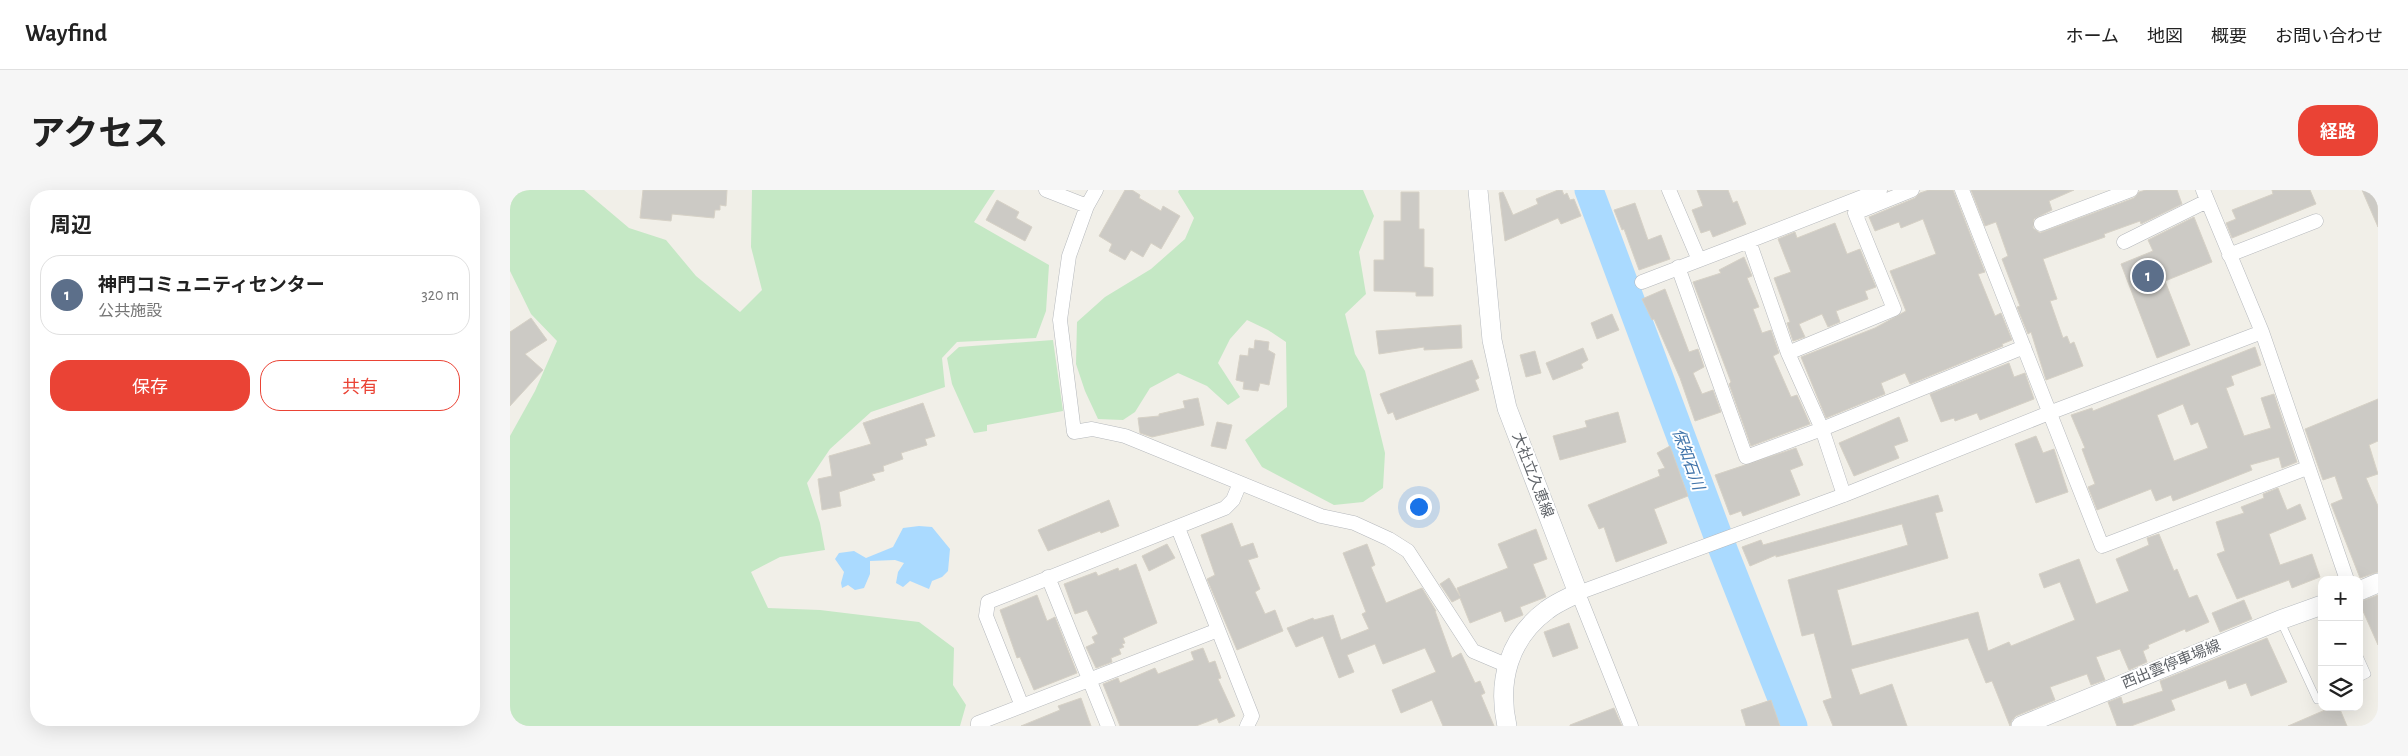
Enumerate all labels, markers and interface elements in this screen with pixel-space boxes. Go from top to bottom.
text: Wayfind [25,22,107,46]
text: ホーム [2066,28,2119,46]
text: 地図 [2147,28,2183,46]
text: 概要 [2211,28,2247,46]
text: お問い合わせ [2275,28,2383,46]
button: 経路 [2298,105,2378,156]
text: アクセス [30,117,168,152]
text: 周辺 [50,215,92,236]
pin: 1 [2132,257,2164,295]
text: 神門コミュニティセンター [98,276,325,295]
text: 1 [64,287,70,303]
text: 320 m [421,287,459,303]
text: 公共施設 [98,303,162,319]
button: 保存 [50,360,250,411]
button: 共有 [260,360,460,411]
water label: 保知石川 [1670,426,1708,494]
street label: 大社立久恵線 [1509,430,1557,520]
your location [1406,494,1432,520]
map controls [2318,576,2363,711]
button: + [2318,576,2363,621]
button: − [2318,621,2363,666]
street label: 西出雲停車場線 [2119,637,2223,691]
button: layers [2318,666,2363,711]

